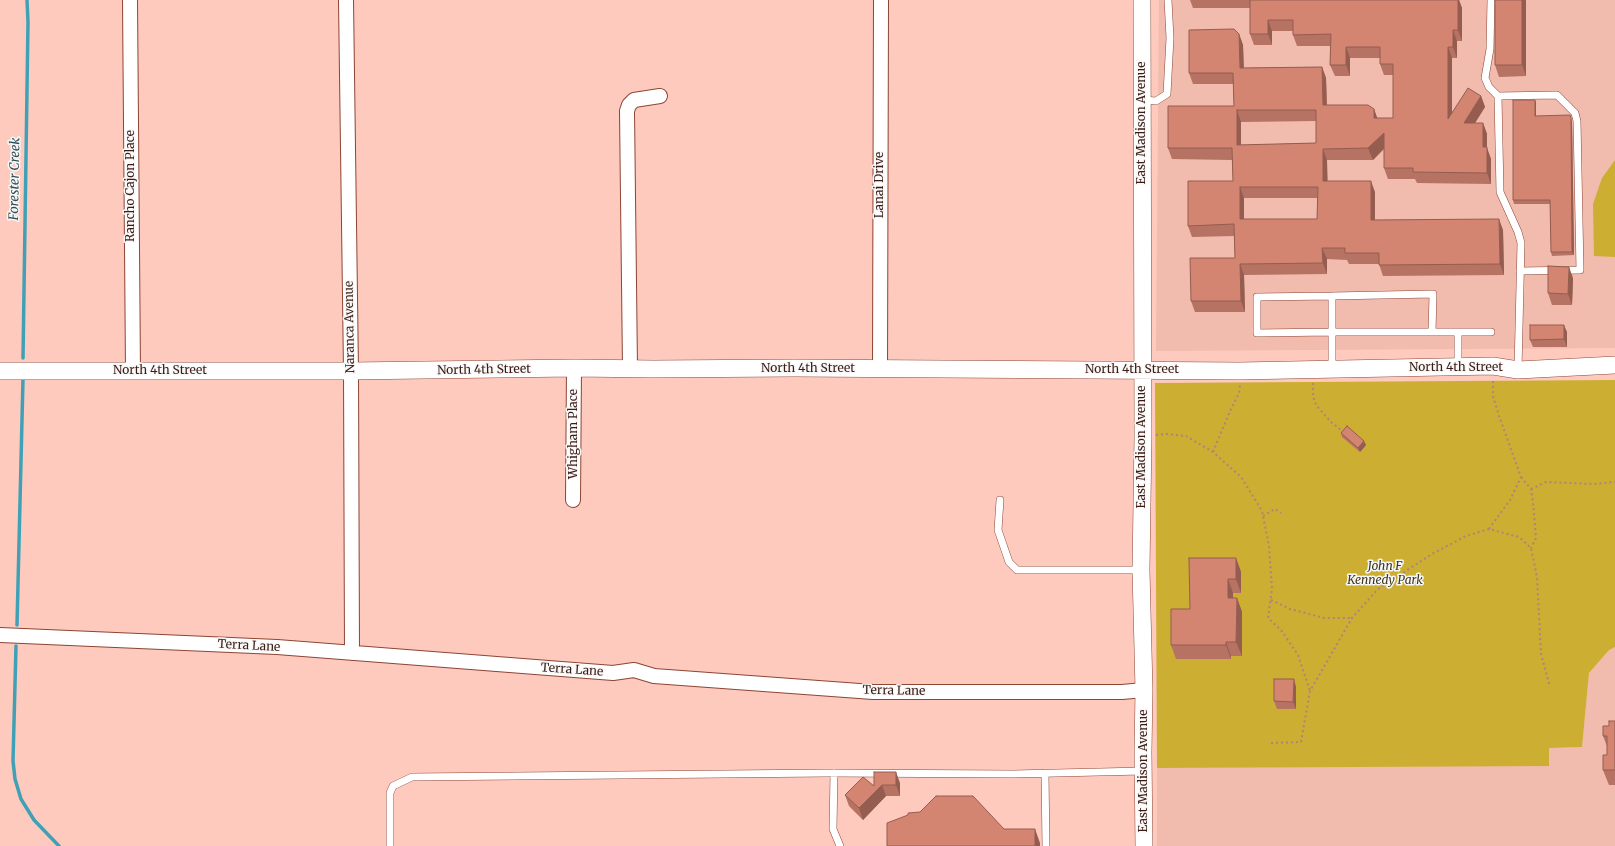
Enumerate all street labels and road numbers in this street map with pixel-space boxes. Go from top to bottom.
street label: East Madison Avenue [1135,61,1149,185]
street label: Rancho Cajon Place [124,130,138,242]
street label: Lanai Drive [873,152,887,218]
street label: Naranca Avenue [342,281,358,373]
street label: North 4th Street [1409,361,1503,375]
street label: North 4th Street [437,362,531,378]
street label: North 4th Street [761,362,855,376]
street label: North 4th Street [1085,363,1179,377]
street label: North 4th Street [113,364,207,378]
street label: East Madison Avenue [1135,385,1149,509]
street label: Whigham Place [567,389,581,479]
street label: Terra Lane [217,637,281,655]
street label: Terra Lane [540,661,604,679]
street label: Terra Lane [863,683,925,699]
street label: East Madison Avenue [1137,709,1151,833]

